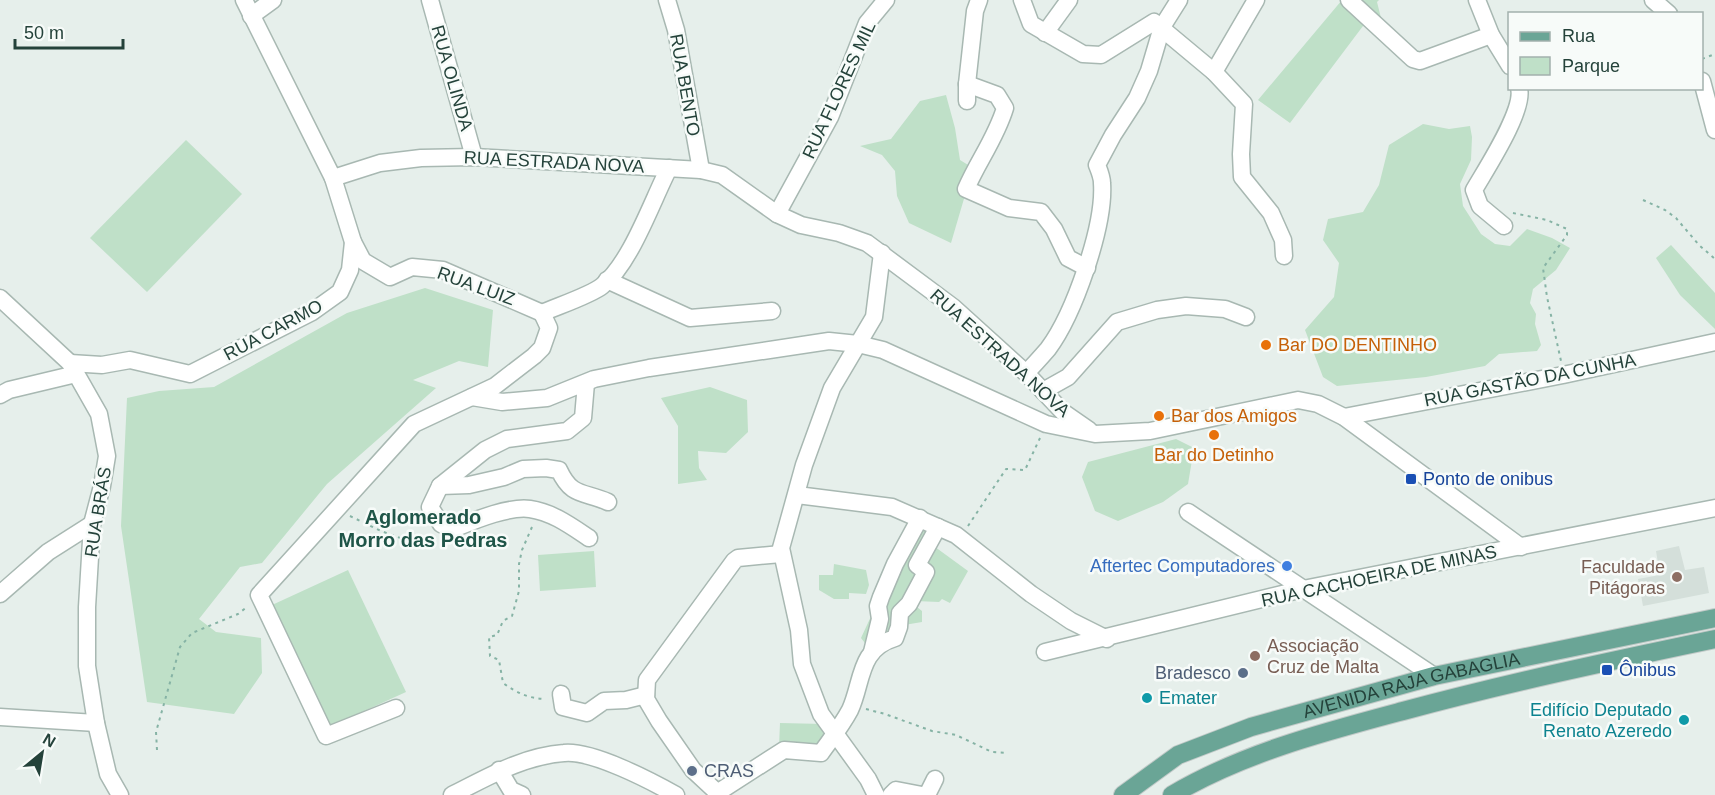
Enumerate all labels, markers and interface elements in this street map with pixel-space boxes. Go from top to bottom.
scale bar [15,12,123,50]
legend [1508,12,1703,90]
street label: RUA FLORES MIL [798,18,880,162]
text: 50 m [24,23,64,43]
street label: RUA OLINDA [427,23,477,133]
text: Rua [1562,26,1596,46]
street label: RUA BENTO [666,32,704,138]
text: Parque [1562,56,1620,76]
street label: RUA ESTRADA NOVA [463,147,645,177]
street label: RUA LUIZ [435,263,517,309]
street label: RUA ESTRADA NOVA [926,285,1074,421]
street label: RUA CARMO [220,296,326,364]
place label: Bar DO DENTINHO [1278,335,1437,355]
marker: Bar DO DENTINHO [1259,338,1273,352]
street label: RUA GASTÃO DA CUNHA [1422,349,1637,410]
place label: Bar dos Amigos [1171,406,1297,426]
marker: Bar dos Amigos [1152,409,1166,423]
marker: Bar do Detinho [1207,428,1221,442]
place label: Bar do Detinho [1154,445,1274,465]
street label: RUA BRÁS [81,465,115,559]
place label: Ponto de onibus [1423,469,1553,489]
marker: Ponto de onibus [1404,472,1418,486]
district label: Aglomerado Morro das Pedras [339,506,507,551]
street label: RUA CACHOEIRA DE MINAS [1260,541,1498,611]
place label: Aftertec Computadores [1090,556,1275,576]
place label: Faculdade Pitágoras [1581,557,1665,598]
marker: Aftertec Computadores [1280,559,1294,573]
marker: Faculdade Pitágoras [1670,570,1684,584]
place label: Associação Cruz de Malta [1267,636,1380,677]
marker: Associação Cruz de Malta [1248,649,1262,663]
street label: AVENIDA RAJA GABAGLIA [1301,649,1522,722]
place label: Ônibus [1619,659,1676,680]
place label: Bradesco [1155,663,1231,683]
marker: Ônibus [1600,663,1614,677]
marker: Bradesco [1236,666,1250,680]
place label: Emater [1159,688,1217,708]
marker: Emater [1140,691,1154,705]
place label: Edifício Deputado Renato Azeredo [1530,700,1672,741]
marker: Edifício Deputado Renato Azeredo [1677,713,1691,727]
north arrow [12,723,72,783]
text: N [40,730,59,751]
place label: CRAS [704,761,754,781]
marker: CRAS [685,764,699,778]

